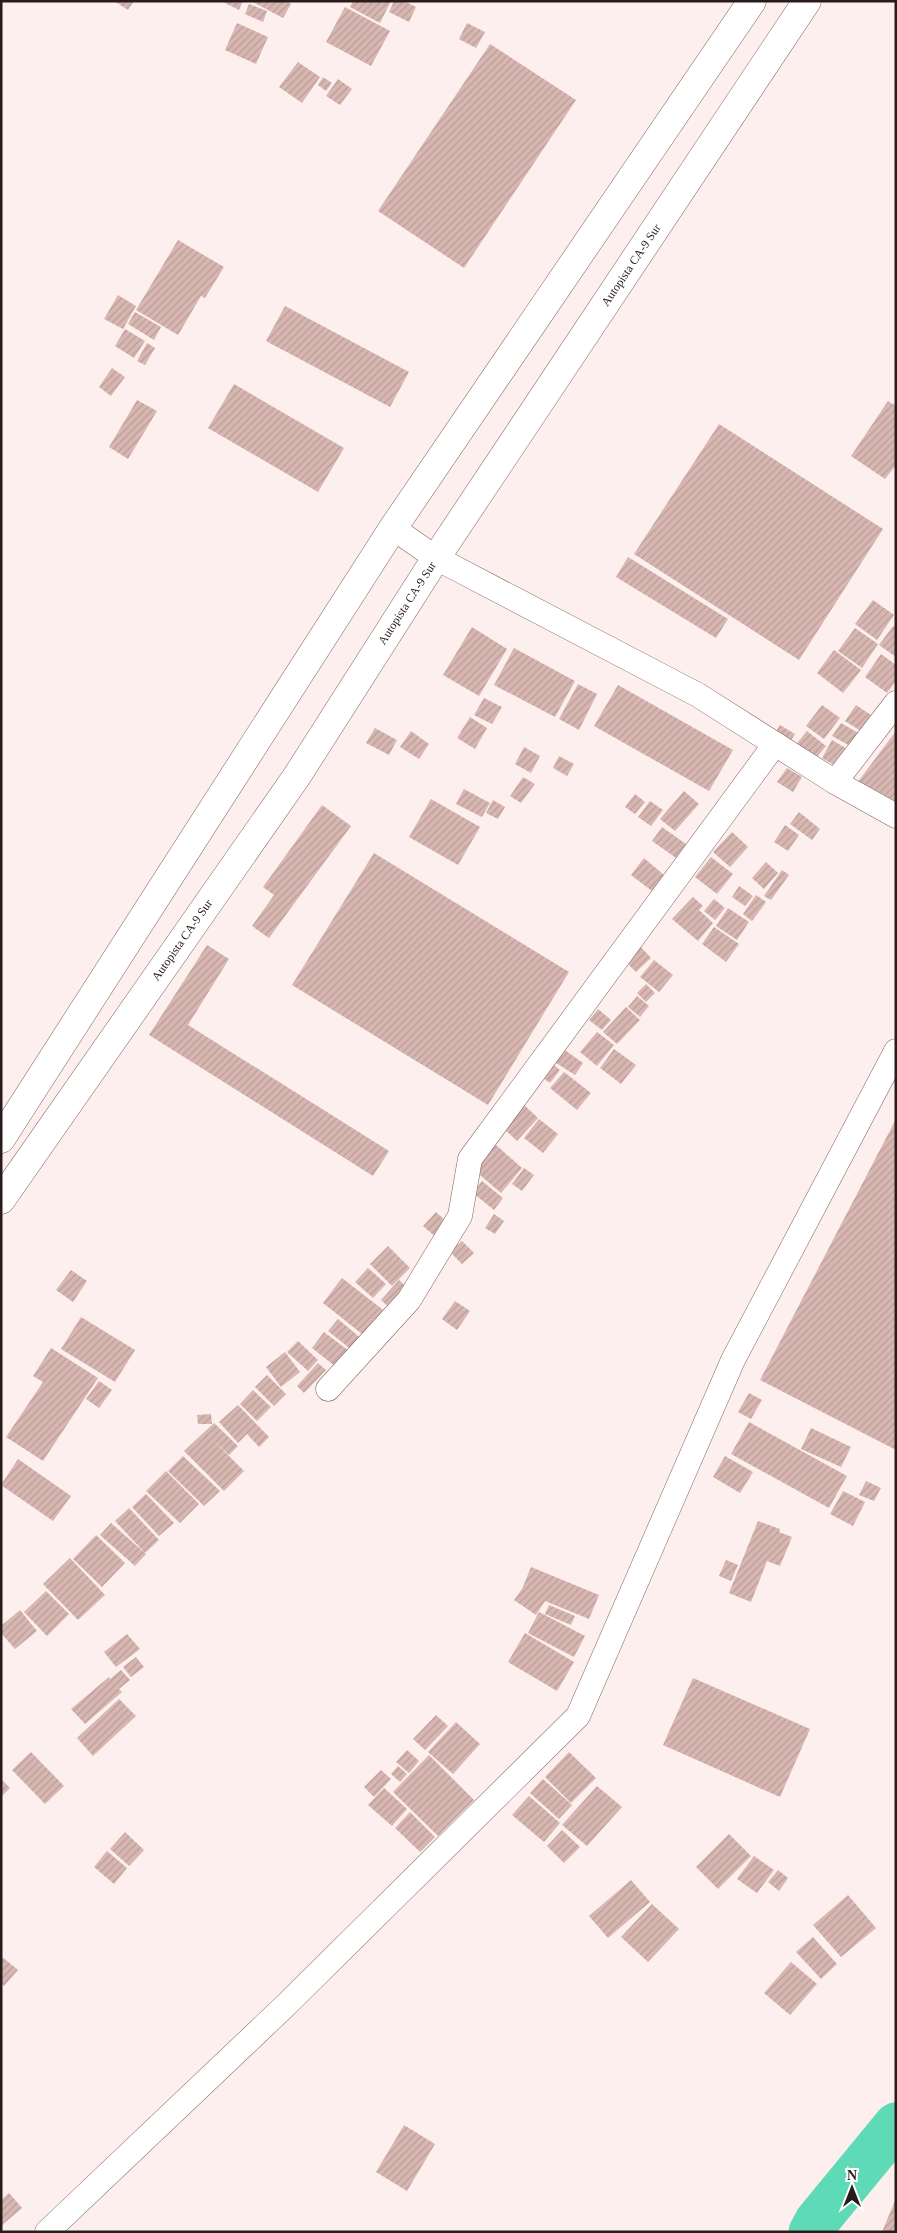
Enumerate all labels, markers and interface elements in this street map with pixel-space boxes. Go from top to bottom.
street label: Autopista CA-9 Sur [598,221,664,309]
street label: Autopista CA-9 Sur [375,559,439,647]
street label: Autopista CA-9 Sur [149,897,215,983]
north arrow [827,2163,877,2213]
text: N [847,2168,857,2183]

